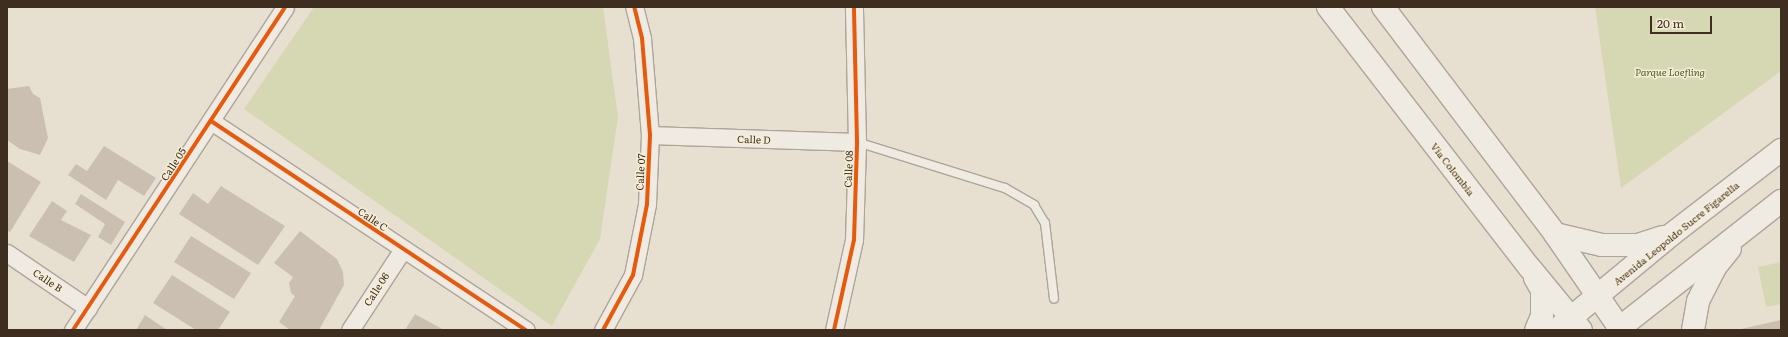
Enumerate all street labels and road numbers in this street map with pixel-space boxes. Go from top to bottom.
street label: Calle D [737,132,771,146]
street label: Vía Colombia [1429,140,1477,198]
street label: Calle 05 [158,145,188,183]
street label: Calle 08 [841,150,855,188]
street label: Calle 07 [633,153,647,191]
street label: Avenida Leopoldo Sucre Figarella [1611,179,1741,287]
street label: Calle C [356,205,390,233]
street label: Calle B [31,266,65,294]
street label: Calle 06 [361,270,391,308]

